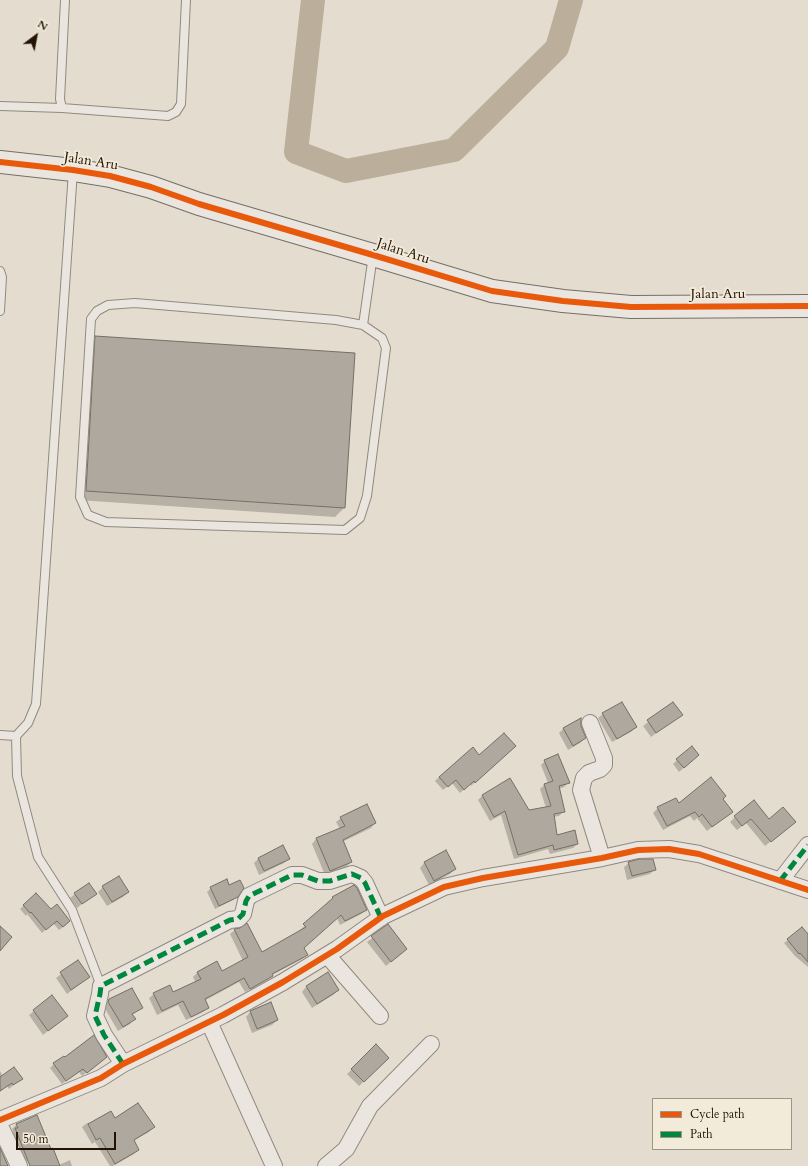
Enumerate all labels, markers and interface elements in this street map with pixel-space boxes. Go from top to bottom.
north arrow [16,16,56,56]
text: N [35,17,51,34]
street label: Jalan Aru [63,149,119,175]
street label: Jalan Aru [374,236,432,268]
street label: Jalan Aru [691,287,745,303]
legend [652,1098,792,1150]
text: Cycle path [690,1106,745,1122]
scale bar [18,1124,118,1150]
text: Path [690,1126,713,1142]
text: 50 m [23,1131,49,1147]

